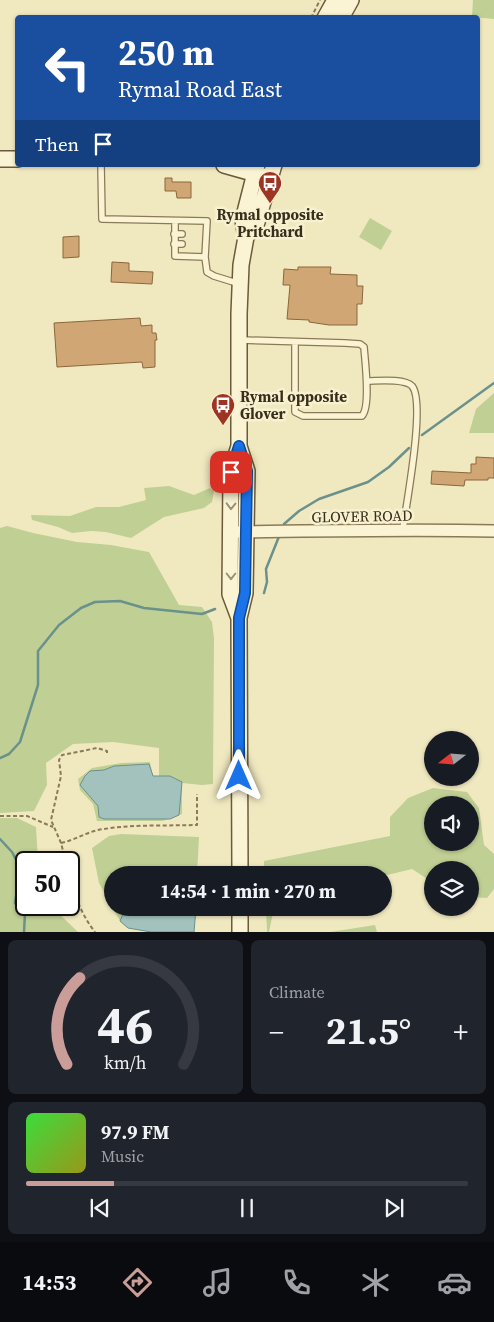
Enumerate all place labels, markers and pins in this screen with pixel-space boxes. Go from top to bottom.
bus stop icon: Rymal opposite Pritchard [257,170,283,204]
place label: Rymal opposite Pritchard [216,204,324,242]
place label: Rymal opposite Glover [240,386,347,424]
bus stop icon: Rymal opposite Glover [210,392,236,426]
pin [210,451,252,493]

